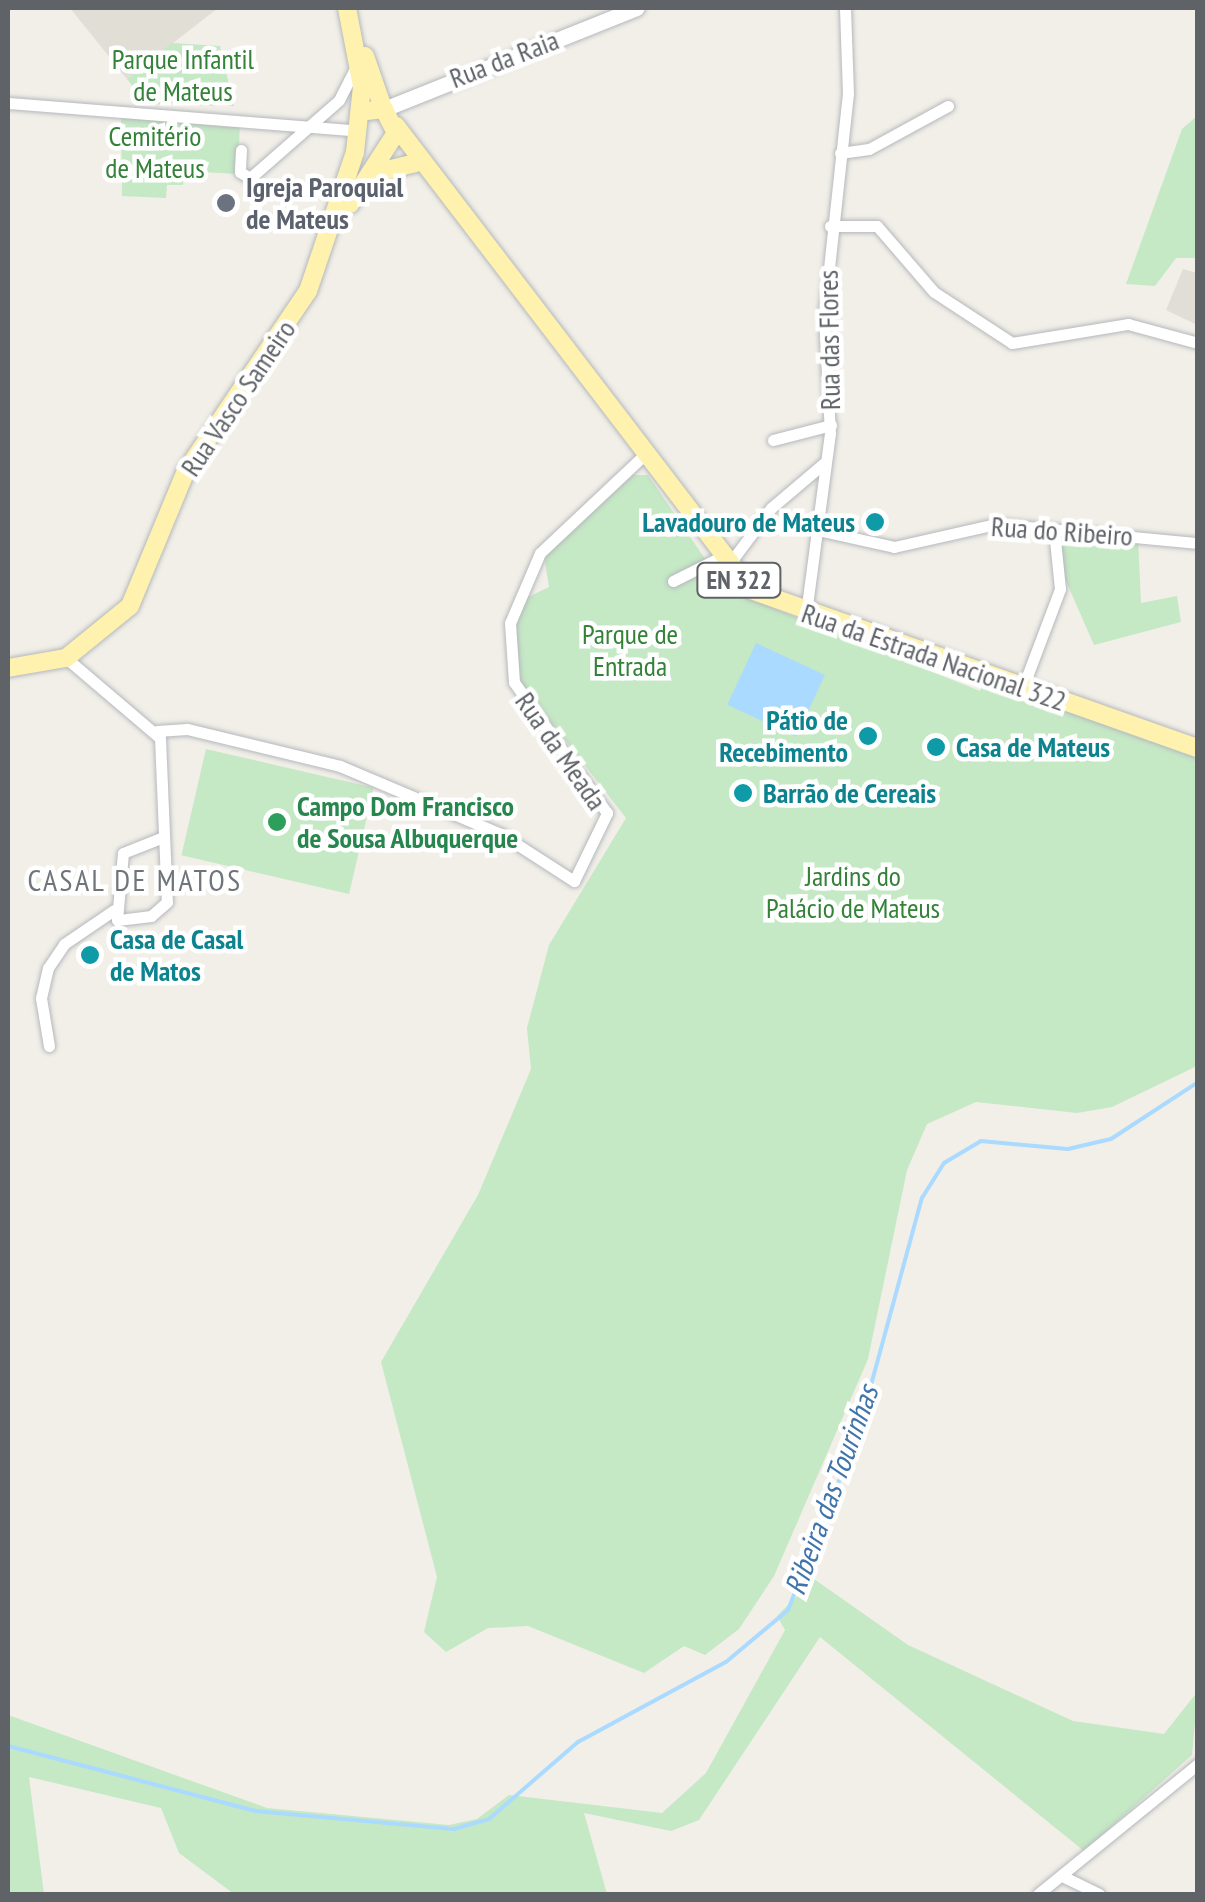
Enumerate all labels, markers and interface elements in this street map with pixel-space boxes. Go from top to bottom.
street label: Rua da Raia [445,23,563,95]
park label: Parque Infantil de Mateus [112,42,254,108]
park label: Cemitério de Mateus [105,119,205,185]
place label: Igreja Paroquial de Mateus [246,170,403,236]
marker: Igreja Paroquial de Mateus [215,192,237,214]
street label: Rua das Flores [811,270,847,410]
street label: Rua Vasco Sameiro [173,313,303,483]
place label: Lavadouro de Mateus [642,505,855,539]
street label: Rua do Ribeiro [990,509,1134,553]
marker: Lavadouro de Mateus [864,511,886,533]
road number: EN 322 [694,560,784,600]
street label: Rua da Estrada Nacional 322 [797,596,1071,718]
park label: Parque de Entrada [582,617,678,683]
street label: Rua da Meada [508,686,614,816]
place label: Pátio de Recebimento [719,703,848,769]
marker: Pátio de Recebimento [857,725,879,747]
place label: Casa de Mateus [956,730,1110,764]
marker: Casa de Mateus [925,736,947,758]
place label: Barrão de Cereais [763,776,936,810]
marker: Barrão de Cereais [732,782,754,804]
place label: Campo Dom Francisco de Sousa Albuquerque [297,789,519,855]
marker: Campo Dom Francisco de Sousa Albuquerque [266,811,288,833]
park label: Jardins do Palácio de Mateus [766,859,940,925]
district label: CASAL DE MATOS [27,862,243,898]
place label: Casa de Casal de Matos [110,922,244,988]
marker: Casa de Casal de Matos [79,944,101,966]
water label: Ribeira das Tourinhas [776,1380,886,1600]

